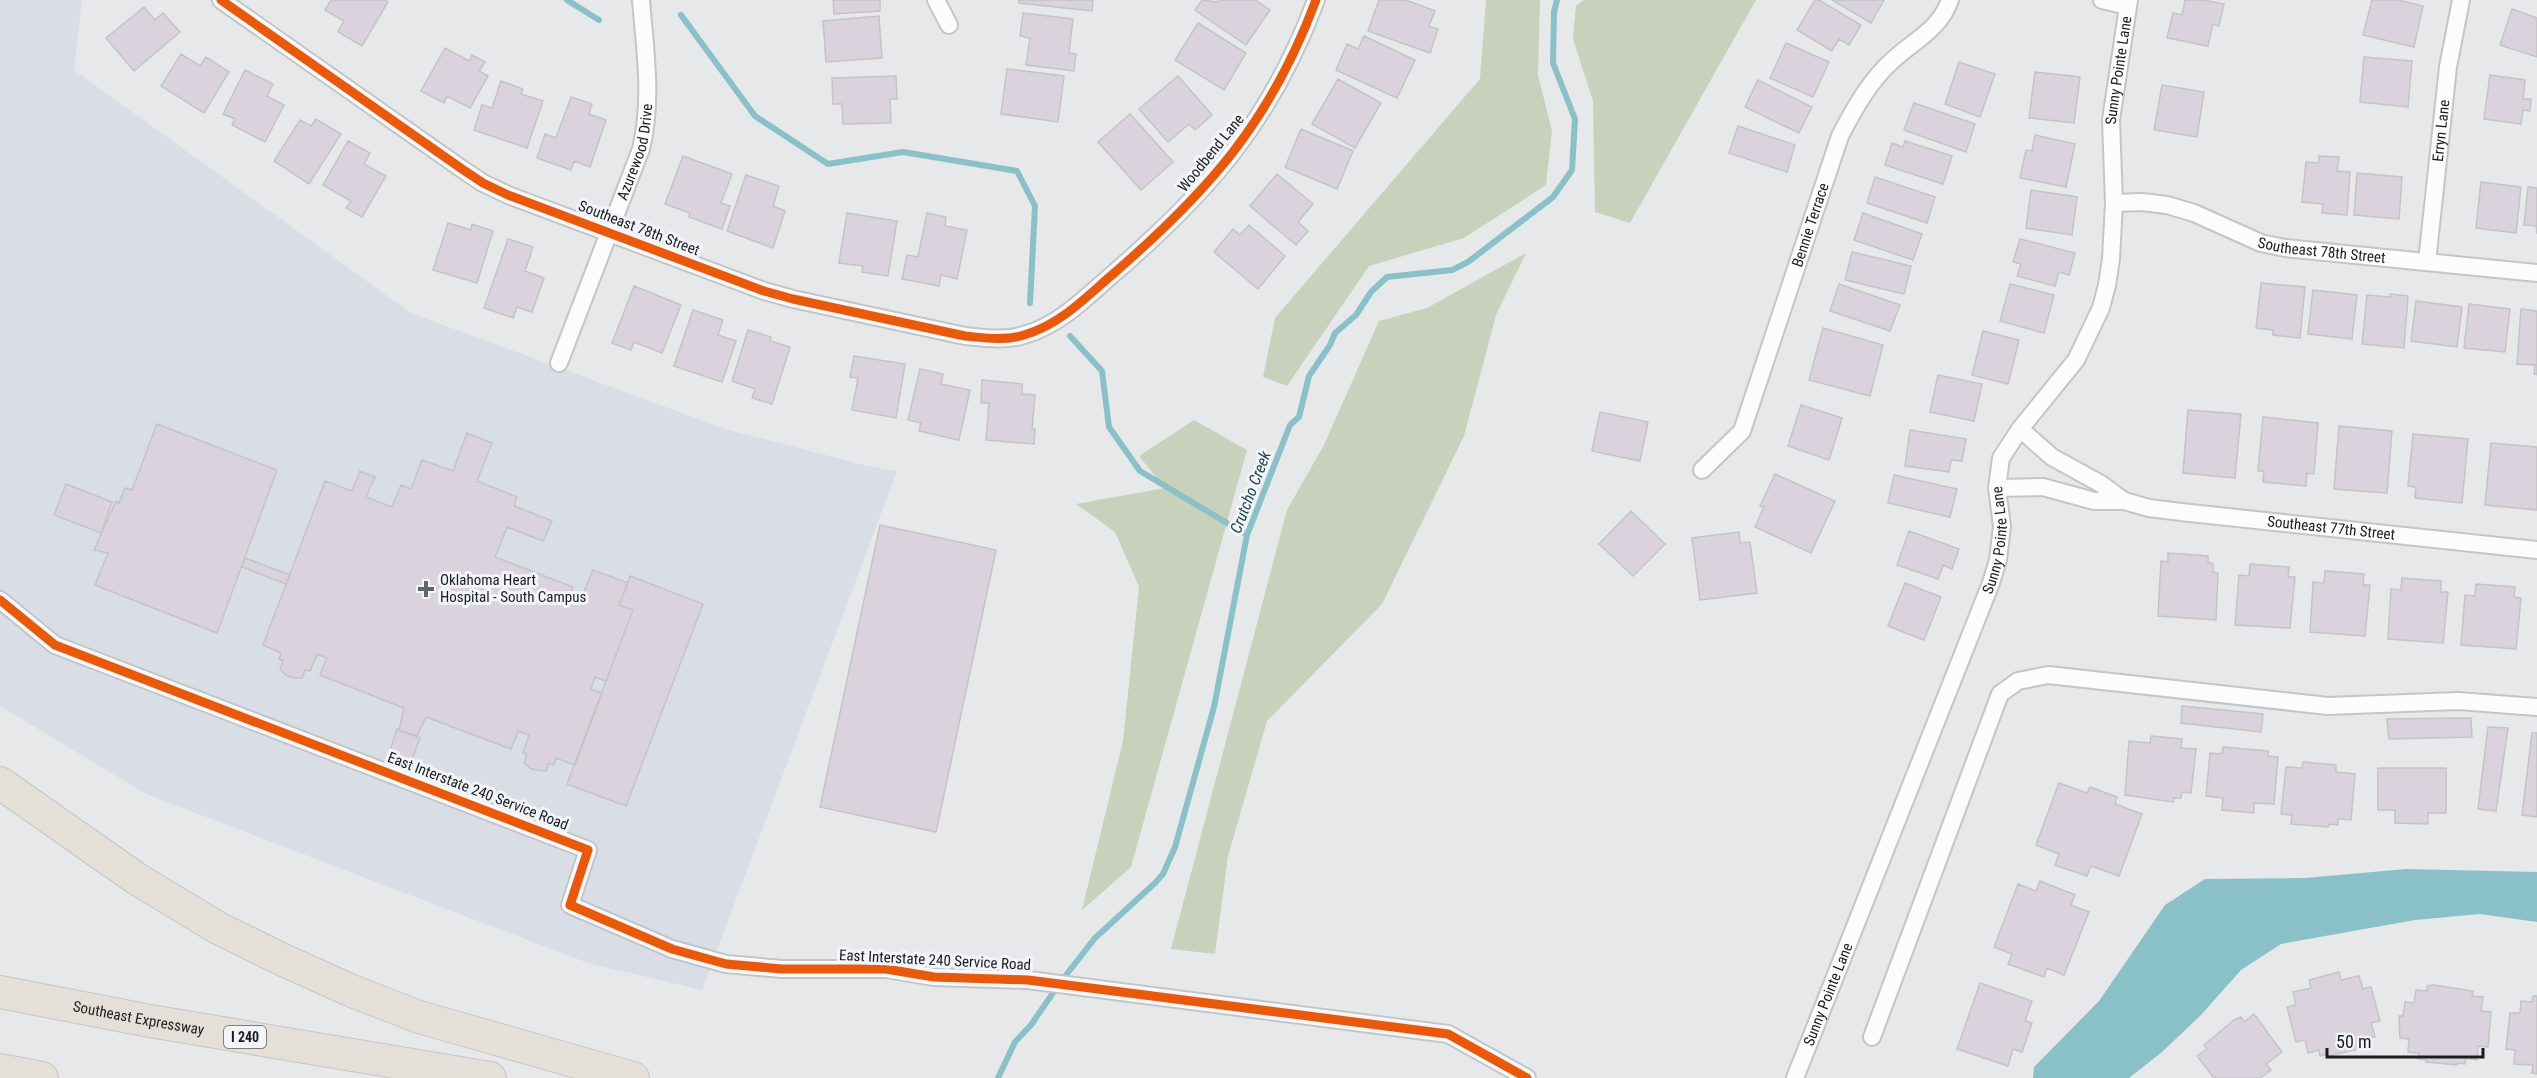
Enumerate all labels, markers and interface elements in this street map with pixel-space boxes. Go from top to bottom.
street label: Sunny Pointe Lane [2102,15,2135,125]
street label: Erryn Lane [2429,99,2453,163]
street label: Azurewood Drive [613,103,656,203]
street label: Woodbend Lane [1174,110,1248,196]
street label: Bennie Terrace [1788,181,1833,269]
street label: Southeast 78th Street [576,197,702,259]
street label: Southeast 78th Street [2256,234,2386,267]
water label: Crutcho Creek [1226,447,1275,536]
street label: Sunny Pointe Lane [1979,485,2011,597]
street label: Southeast 77th Street [2266,512,2396,544]
place label: Oklahoma Heart Hospital - South Campus [440,571,586,606]
marker: Oklahoma Heart Hospital - South Campus [417,580,435,598]
street label: East Interstate 240 Service Road [385,748,571,834]
street label: Sunny Pointe Lane [1800,940,1857,1048]
street label: East Interstate 240 Service Road [838,946,1032,974]
street label: Southeast Expressway [71,997,205,1039]
scale bar [2327,1021,2483,1059]
road number: I 240 [224,1026,266,1048]
text: 50 m [2336,1031,2371,1052]

